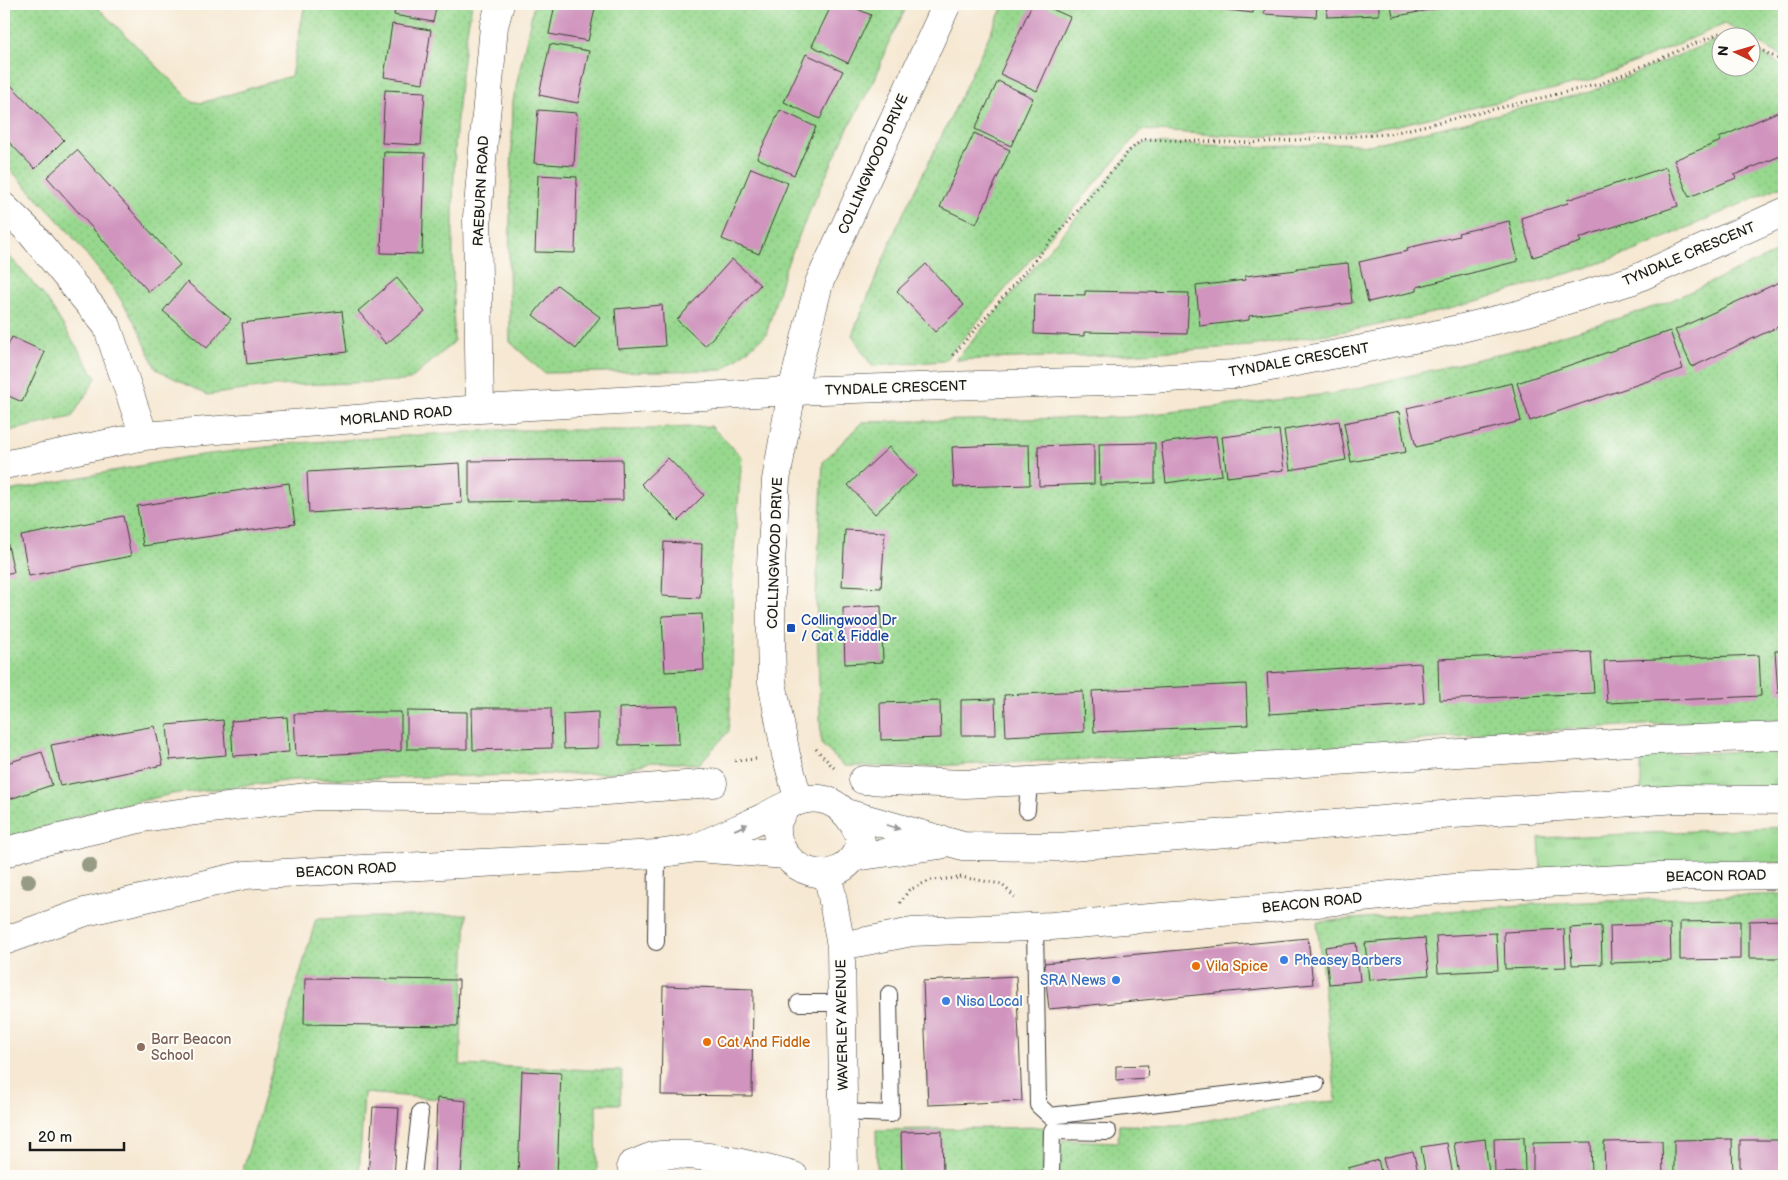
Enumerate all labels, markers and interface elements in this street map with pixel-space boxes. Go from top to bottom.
north arrow [1710,28,1760,78]
text: N [1715,45,1732,57]
street label: COLLINGWOOD DRIVE [834,91,912,237]
street label: RAEBURN ROAD [470,135,492,247]
street label: TYNDALE CRESCENT [1620,218,1758,290]
street label: TYNDALE CRESCENT [1227,339,1371,381]
street label: TYNDALE CRESCENT [825,377,968,399]
street label: MORLAND ROAD [339,403,453,429]
street label: COLLINGWOOD DRIVE [764,477,786,629]
place label: Collingwood Dr / Cat & Fiddle [801,612,898,645]
marker: Collingwood Dr / Cat & Fiddle [785,622,797,634]
one-way arrow [734,823,748,831]
one-way arrow [885,823,900,831]
street label: BEACON ROAD [295,859,397,881]
street label: BEACON ROAD [1665,867,1767,885]
street label: BEACON ROAD [1261,889,1363,917]
place label: Pheasey Barbers [1294,952,1402,969]
marker: Pheasey Barbers [1278,954,1290,966]
place label: Vila Spice [1206,958,1268,975]
street label: WAVERLEY AVENUE [832,959,852,1091]
marker: Vila Spice [1190,960,1202,972]
place label: SRA News [1040,972,1106,989]
marker: SRA News [1110,974,1122,986]
place label: Nisa Local [956,993,1023,1010]
marker: Nisa Local [940,995,952,1007]
place label: Barr Beacon School [151,1031,232,1064]
place label: Cat And Fiddle [717,1034,810,1051]
marker: Cat And Fiddle [701,1036,713,1048]
marker: Barr Beacon School [135,1041,147,1053]
scale bar [30,1120,124,1152]
text: 20 m [38,1128,72,1147]

